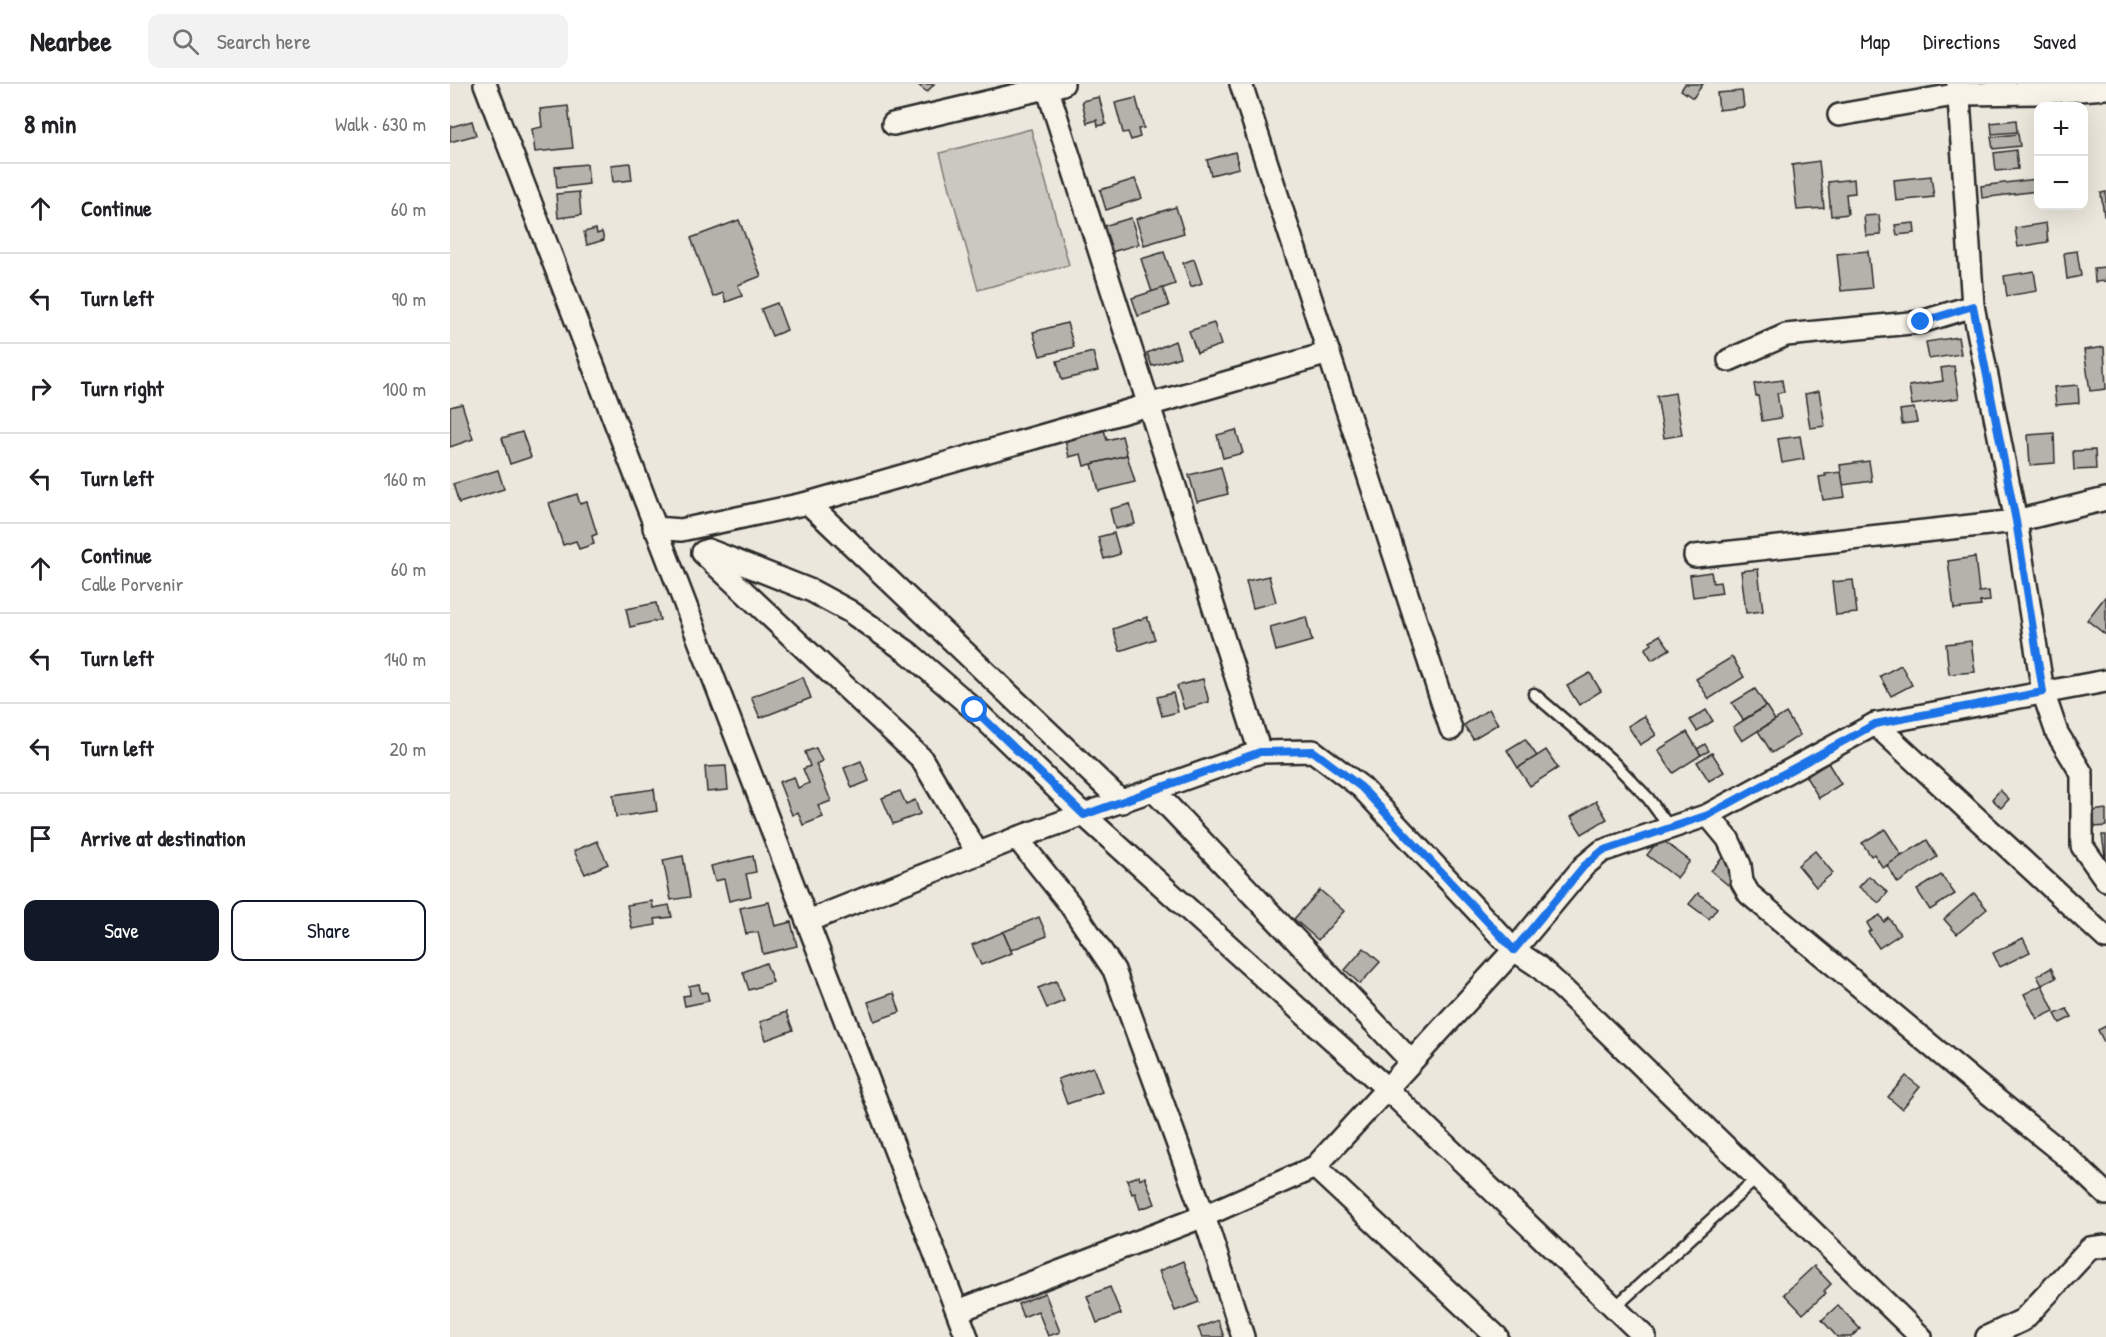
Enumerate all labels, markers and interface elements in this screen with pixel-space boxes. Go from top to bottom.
search box [148,14,568,68]
text: Nearbee [30,22,112,60]
icon: search [169,25,202,58]
text: Search here [217,26,311,56]
text: Map [1860,27,1890,56]
text: Directions [1923,27,2000,56]
text: Saved [2033,27,2076,56]
map controls [2034,102,2088,210]
button: + [2034,102,2088,156]
text: 8 min [24,106,77,141]
text: Walk · 630 m [335,110,426,137]
button: − [2034,156,2088,210]
icon: ahead [24,192,57,225]
text: Continue [81,193,152,223]
text: 60 m [391,195,426,222]
icon: left [24,282,57,315]
text: Turn left [81,283,154,313]
text: 90 m [392,285,426,312]
route end [1907,308,1933,334]
icon: right [24,372,57,405]
text: Turn right [81,373,164,403]
text: 100 m [383,375,426,402]
icon: left [24,462,57,495]
text: Turn left [81,463,154,493]
text: 160 m [384,465,426,492]
text: Continue [81,540,152,570]
icon: ahead [24,552,57,585]
text: 60 m [391,555,426,582]
text: Calle Porvenir [81,570,184,597]
icon: left [24,642,57,675]
text: Turn left [81,643,154,673]
text: 140 m [384,645,426,672]
route start [961,696,987,722]
icon: left [24,732,57,765]
text: Turn left [81,733,154,763]
text: 20 m [389,735,426,762]
icon: arrive [24,822,57,855]
text: Arrive at destination [81,823,246,853]
button: Save [24,900,219,961]
button: Share [231,900,426,961]

